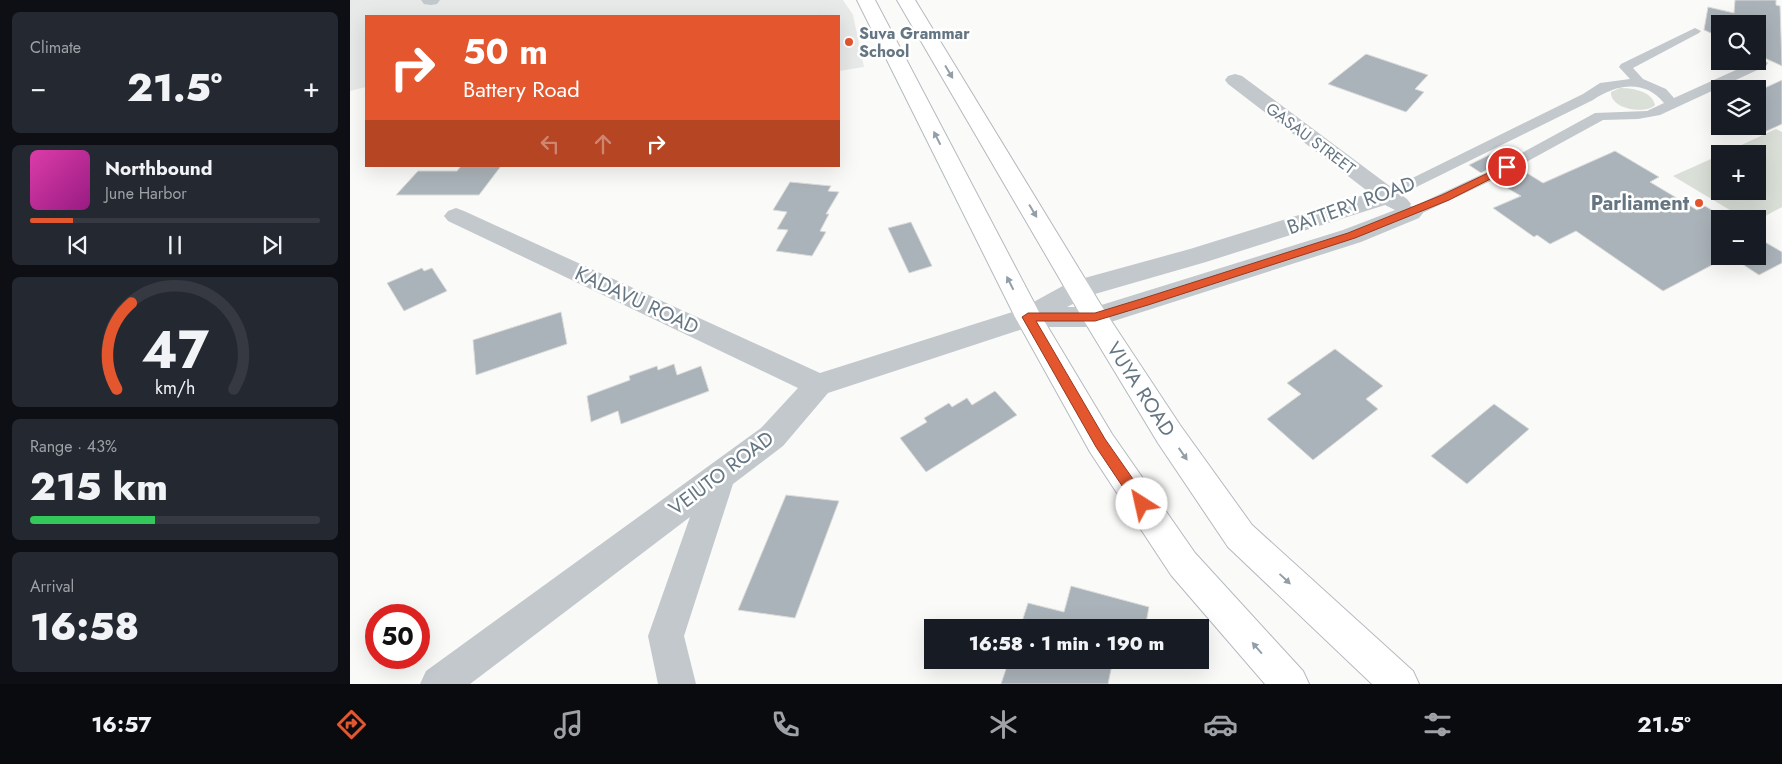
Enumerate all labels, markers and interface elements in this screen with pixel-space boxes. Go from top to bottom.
map controls [1711,15,1766,265]
button: search [1711,15,1766,70]
place label: Suva Grammar School [859,22,970,63]
text: 50 m [463,27,548,77]
icon: right [380,35,445,100]
text: Climate [30,36,81,59]
marker: Suva Grammar School [843,36,855,48]
text: 21.5° [127,60,222,115]
one-way arrow [945,65,954,78]
text: − [30,67,47,108]
text: + [303,67,320,108]
text: Battery Road [463,73,580,105]
button: layers [1711,80,1766,135]
street label: GASAU STREET [1261,97,1361,180]
icon: left [536,130,564,158]
icon: ahead [589,130,617,158]
icon: right [642,130,670,158]
one-way arrow [933,131,941,145]
button: + [1711,145,1766,200]
pin [1486,146,1528,188]
icon: arrive [1493,153,1521,181]
text: Northbound [105,155,212,182]
street label: BATTERY ROAD [1283,169,1419,242]
text: June Harbor [105,182,187,205]
place label: Parliament [1591,189,1690,218]
marker: Parliament [1693,197,1705,209]
one-way arrow [1028,205,1037,218]
button: − [1711,210,1766,265]
icon: previous [64,231,92,259]
icon: pause [161,231,189,259]
icon: next [258,231,286,259]
street label: KADAVU ROAD [570,259,703,342]
one-way arrow [1006,276,1014,290]
text: 47 [141,312,209,388]
street label: VUYA ROAD [1099,336,1182,442]
text: km/h [155,375,195,401]
street label: VEIUTO ROAD [663,424,780,523]
text: Range · 43% [30,435,117,458]
one-way arrow [1178,447,1188,460]
text: 215 km [30,459,168,514]
position arrow [1115,477,1167,529]
one-way arrow [1279,573,1291,585]
text: Arrival [30,575,74,598]
text: 16:58 [30,599,139,654]
speed limit sign: 50 [365,604,430,669]
text: 16:58 · 1 min · 190 m [969,630,1164,657]
one-way arrow [1252,642,1263,655]
icon: directions [334,707,369,742]
icon: music [551,707,586,742]
icon: phone [768,707,803,742]
icon: climate [986,707,1021,742]
icon: car [1203,707,1238,742]
icon: filters [1420,707,1455,742]
text: 16:57 [91,708,152,740]
text: 21.5° [1637,708,1691,740]

